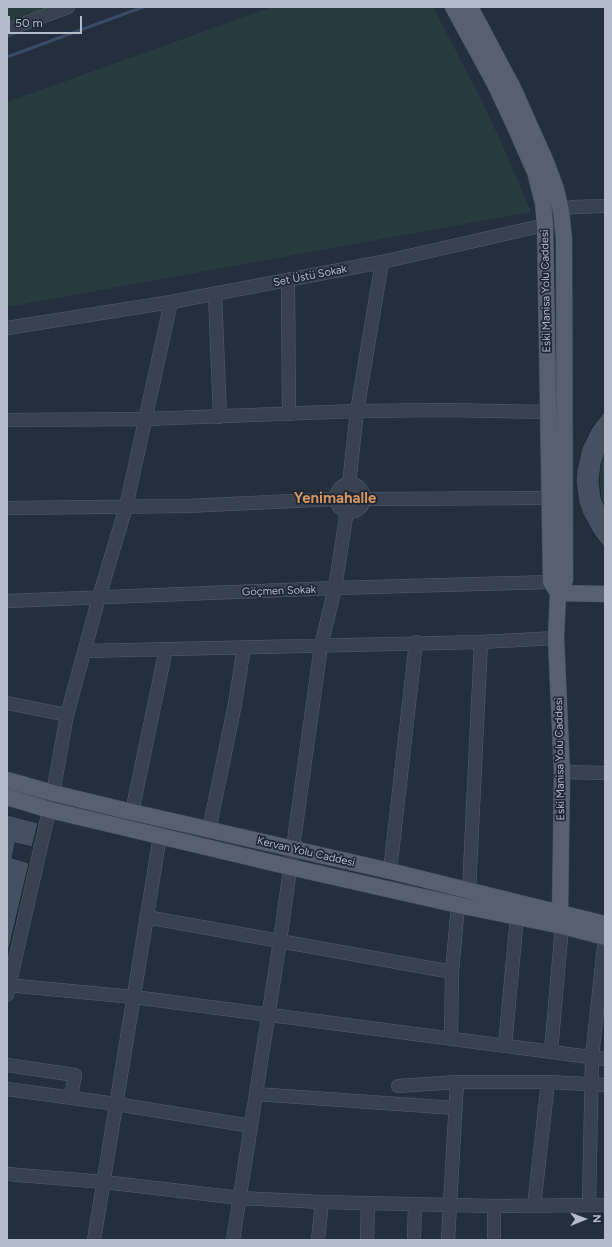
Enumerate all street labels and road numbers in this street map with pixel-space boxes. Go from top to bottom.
street label: Eski Manisa Yolu Caddesi [538,229,554,353]
street label: Set Üstü Sokak [272,262,348,290]
street label: Göçmen Sokak [242,583,316,599]
street label: Eski Manisa Yolu Caddesi [552,697,568,821]
street label: Kervan Yolu Caddesi [256,834,356,870]

